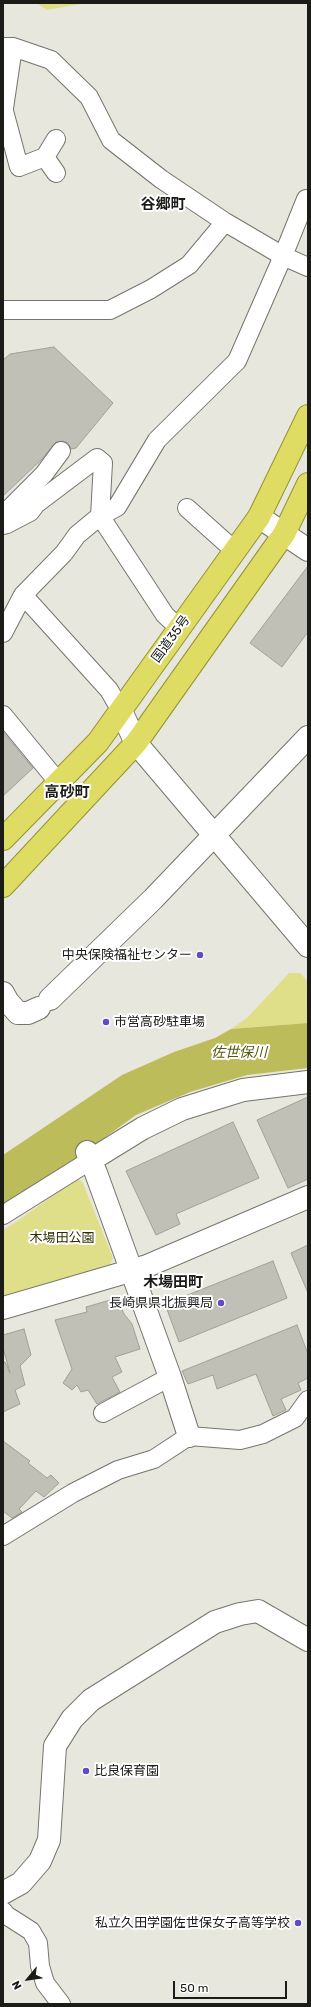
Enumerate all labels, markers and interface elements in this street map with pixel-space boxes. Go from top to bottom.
district label: 谷郷町 [141,196,185,214]
street label: 国道35号 [149,612,193,666]
district label: 高砂町 [45,784,89,802]
place label: 中央保険福祉センター [62,947,192,963]
marker: 中央保険福祉センター [195,950,205,960]
place label: 市営高砂駐車場 [114,1014,205,1030]
marker: 市営高砂駐車場 [101,1017,111,1027]
water label: 佐世保川 [211,1045,267,1061]
park label: 木場田公園 [30,1230,94,1246]
district label: 木場田町 [143,1274,203,1292]
place label: 長崎県県北振興局 [109,1295,213,1311]
marker: 長崎県県北振興局 [216,1298,226,1308]
place label: 比良保育園 [94,1763,159,1779]
marker: 比良保育園 [81,1766,91,1776]
place label: 私立久田学園佐世保女子高等学校 [95,1915,290,1931]
marker: 私立久田学園佐世保女子高等学校 [293,1918,303,1928]
north arrow [8,1959,48,1999]
scale bar [175,1973,289,1999]
text: N [9,1978,25,1992]
text: 50 m [180,1981,208,1995]

